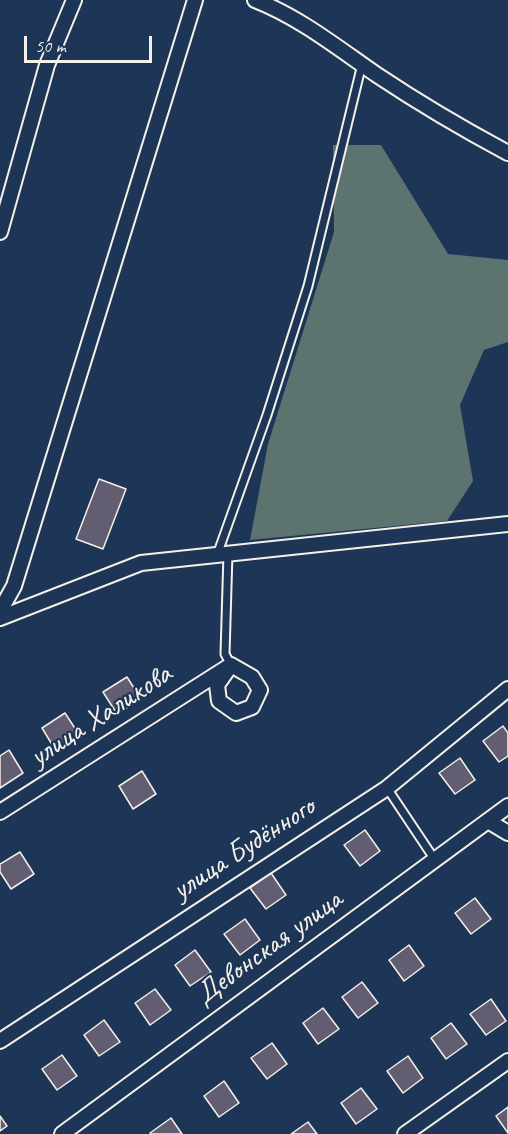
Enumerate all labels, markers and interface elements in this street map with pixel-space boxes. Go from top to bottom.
scale bar [27,24,154,62]
text: 50 m [35,35,66,57]
street label: улица Халикова [23,657,179,775]
street label: улица Будённого [166,789,322,909]
street label: Девонская улица [188,882,350,1014]

